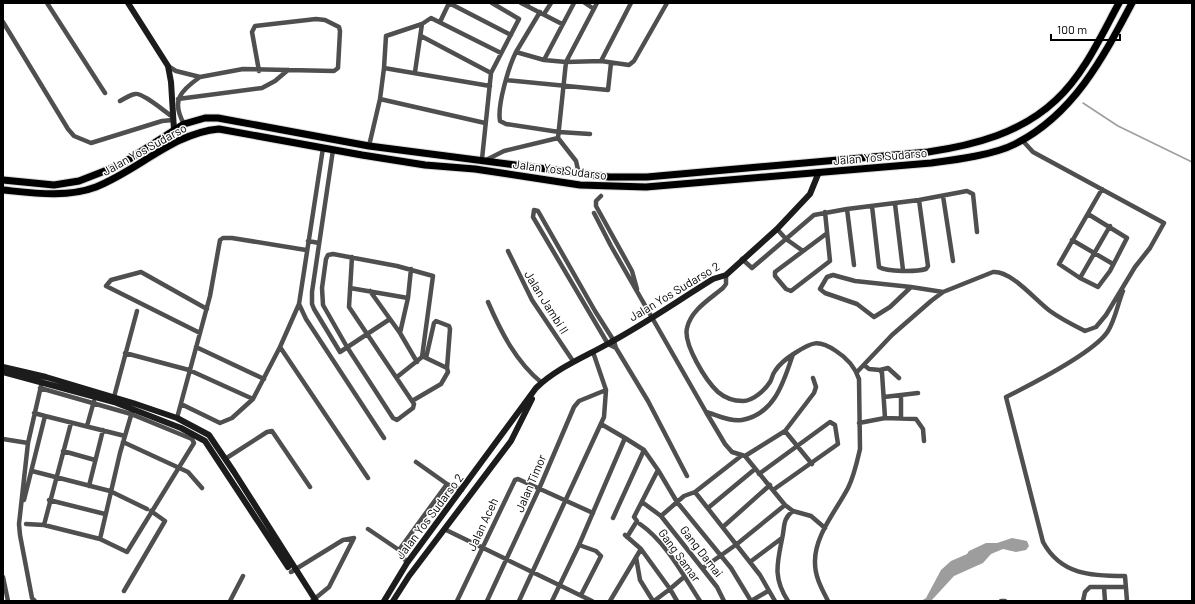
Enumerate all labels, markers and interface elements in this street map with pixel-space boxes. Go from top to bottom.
scale bar [1051,16,1120,42]
text: 100 m [1057,22,1087,36]
street label: Jalan Yos Sudarso [99,120,189,178]
street label: Jalan Yos Sudarso [832,145,928,167]
street label: Jalan Yos Sudarso [512,156,608,182]
street label: Jalan Yos Sudarso 2 [626,258,722,324]
street label: Jalan Jambi II [522,268,572,336]
street label: Jalan Timor [512,451,549,514]
street label: Jalan Yos Sudarso 2 [392,471,466,561]
street label: Jalan Aceh [464,495,500,553]
street label: Gang Damai [678,523,726,579]
street label: Gang Samar [656,526,704,585]

